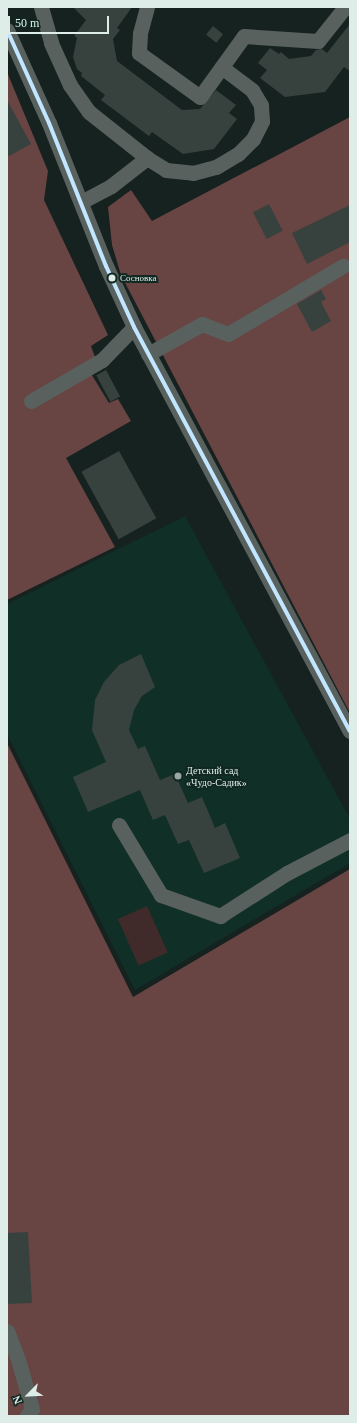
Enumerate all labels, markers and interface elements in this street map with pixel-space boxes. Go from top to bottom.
scale bar [10,8,111,34]
text: 50 m [15,16,39,30]
marker: Сосновка [107,273,117,283]
place label: Сосновка [120,273,157,283]
place label: Детский сад «Чудо-Садик» [186,764,247,788]
marker: Детский сад «Чудо-Садик» [173,771,183,781]
north arrow [8,1375,48,1415]
text: N [10,1394,24,1406]

